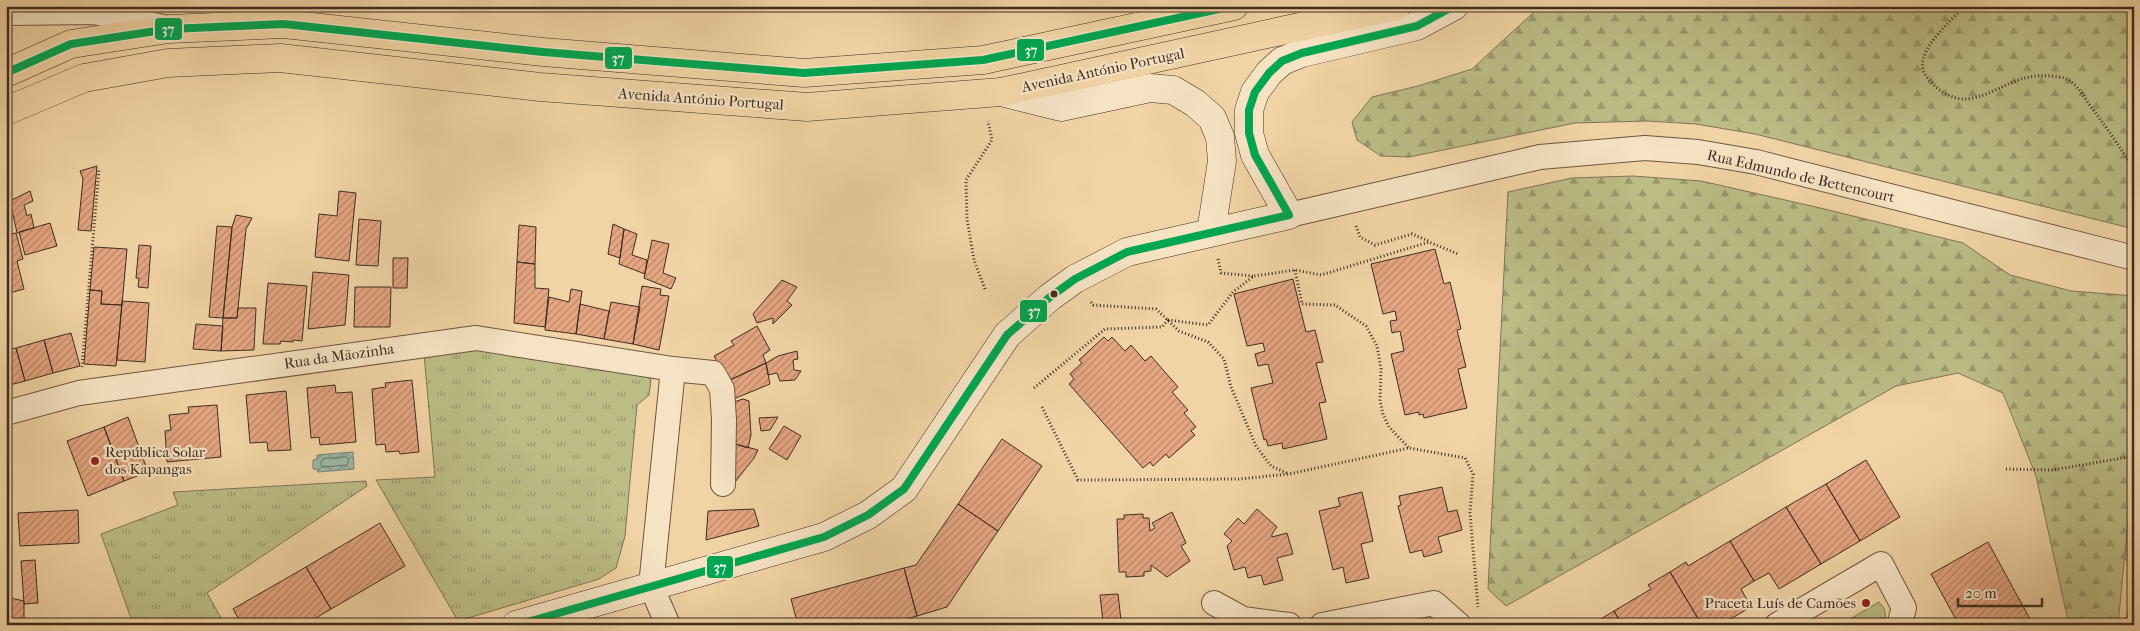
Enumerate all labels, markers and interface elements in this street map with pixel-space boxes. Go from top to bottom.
line badge: 37 [154,17,183,41]
text: 37 [162,21,174,38]
line badge: 37 [1016,38,1045,62]
text: 37 [1025,42,1037,59]
street label: Avenida António Portugal [1019,44,1186,96]
line badge: 37 [604,46,633,70]
text: 37 [612,50,624,67]
street label: Avenida António Portugal [617,84,784,114]
street label: Rua Edmundo de Bettencourt [1705,146,1897,207]
unlabelled marker [1049,289,1059,299]
line badge: 37 [1019,299,1048,323]
text: 37 [1028,303,1040,320]
street label: Rua da Mãozinha [283,339,396,373]
place label: República Solar dos Kapangas [105,443,206,478]
marker: República Solar dos Kapangas [89,455,101,467]
line badge: 37 [706,555,734,579]
text: 37 [714,559,726,576]
scale bar [1958,576,2041,608]
text: 20 m [1965,584,1997,602]
place label: Praceta Luís de Camões [1705,594,1856,612]
marker: Praceta Luís de Camões [1860,597,1872,609]

